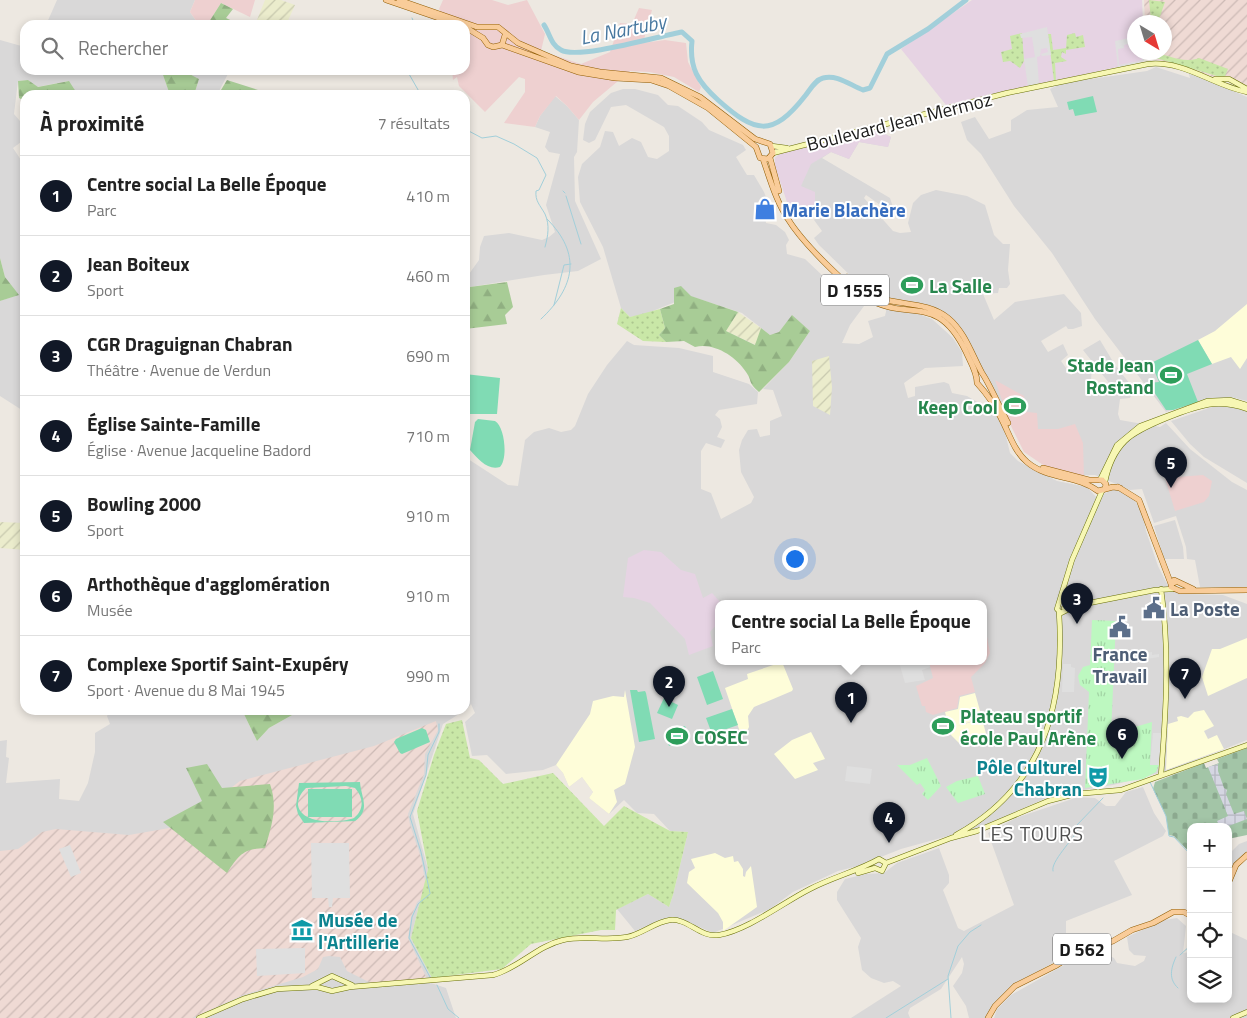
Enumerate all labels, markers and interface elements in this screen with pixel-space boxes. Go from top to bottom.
water label: La Nartuby [577,5,670,53]
north arrow [1127,15,1172,60]
search box [20,20,470,75]
text: Rechercher [78,33,168,62]
icon: search [38,34,66,62]
street label: Boulevard Jean Mermoz [803,84,995,158]
text: À proximité [40,107,144,139]
text: 7 résultats [378,111,450,135]
text: Centre social La Belle Époque [87,169,326,198]
text: 1 [52,184,60,208]
text: 410 m [406,184,450,208]
place label: Marie Blachère [782,195,906,224]
shop icon: Marie Blachère [752,196,778,222]
text: Parc [87,198,117,222]
text: Jean Boiteux [87,249,189,278]
text: 2 [52,264,60,288]
text: 460 m [406,264,450,288]
place label: La Salle [929,271,992,300]
sports icon: La Salle [899,272,925,298]
road number: D 1555 [821,274,889,306]
text: Sport [87,278,124,302]
text: CGR Draguignan Chabran [87,329,292,358]
text: 3 [52,344,60,368]
text: 690 m [406,344,450,368]
place label: Stade Jean Rostand [1067,350,1154,401]
text: Théâtre · Avenue de Verdun [87,358,271,382]
sports icon: Stade Jean Rostand [1158,362,1184,388]
place label: Keep Cool [918,392,998,421]
sports icon: Keep Cool [1002,393,1028,419]
text: Église Sainte-Famille [87,409,260,438]
text: 4 [52,424,60,448]
text: 710 m [406,424,450,448]
text: Église · Avenue Jacqueline Badord [87,438,311,462]
pin: 5 [1155,447,1187,488]
text: Bowling 2000 [87,489,201,518]
text: 5 [52,504,60,528]
text: 910 m [406,504,450,528]
text: Sport [87,518,124,542]
your location [782,546,808,572]
text: Arthothèque d'agglomération [87,569,330,598]
pin: 3 [1061,583,1093,624]
text: 6 [52,584,60,608]
text: 910 m [406,584,450,608]
place label: La Poste [1170,594,1240,623]
public building icon: La Poste [1141,595,1167,621]
text: Musée [87,598,133,622]
popup [715,600,987,665]
text: Centre social La Belle Époque [731,606,971,635]
public building icon: France Travail [1107,614,1133,640]
text: Parc [731,635,761,659]
place label: France Travail [1092,639,1148,690]
text: Complexe Sportif Saint-Exupéry [87,649,348,678]
pin: 7 [1169,658,1201,699]
text: 7 [52,664,60,688]
text: 990 m [406,664,450,688]
pin: 2 [653,666,685,707]
text: Sport · Avenue du 8 Mai 1945 [87,678,285,702]
pin: 1 [835,682,867,723]
place label: Plateau sportif école Paul Arène [960,701,1097,752]
sports icon: Plateau sportif école Paul Arène [930,713,956,739]
pin: 6 [1106,718,1138,759]
place label: COSEC [694,722,748,751]
sports icon: COSEC [664,723,690,749]
place label: Pôle Culturel Chabran [977,752,1082,803]
theatre icon: Pôle Culturel Chabran [1085,764,1111,790]
pin: 4 [873,802,905,843]
district label: LES TOURS [980,818,1084,849]
map controls [1187,823,1232,1003]
button: + [1187,823,1232,868]
button: − [1187,868,1232,913]
place label: Musée de l'Artillerie [318,905,399,956]
button: locate [1187,913,1232,958]
museum icon: Musée de l'Artillerie [289,917,315,943]
road number: D 562 [1053,934,1111,964]
button: layers [1187,958,1232,1003]

